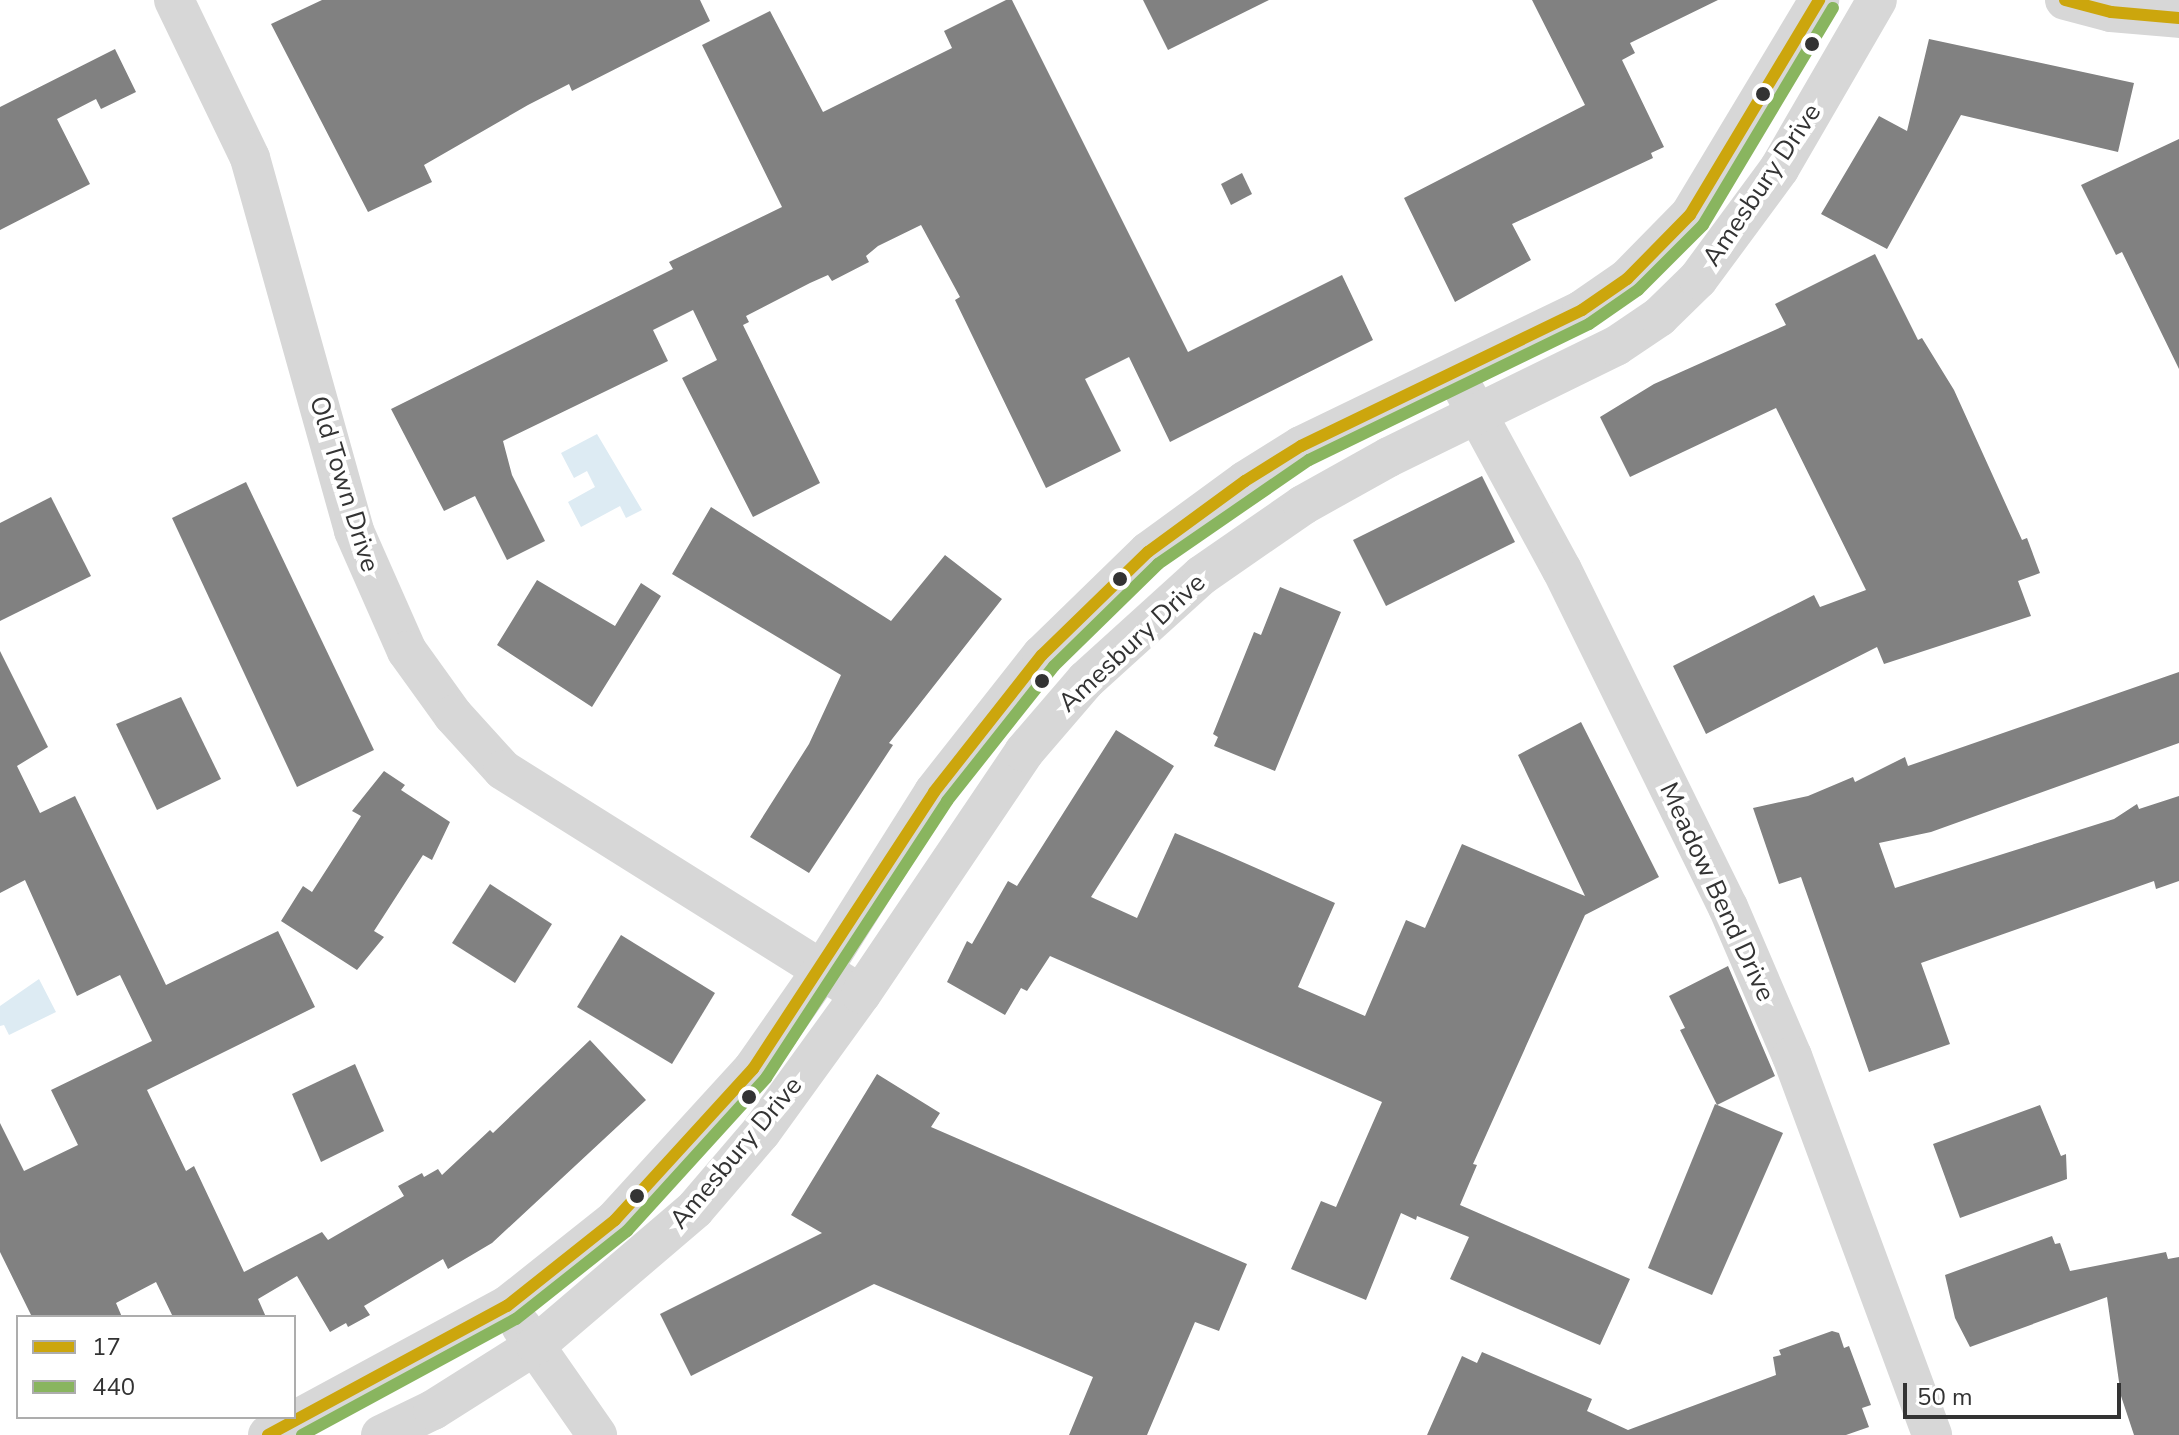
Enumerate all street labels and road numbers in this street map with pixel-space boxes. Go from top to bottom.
street label: Amesbury Drive [1696,98,1828,272]
street label: Old Town Drive [302,392,386,576]
street label: Amesbury Drive [1052,567,1212,719]
street label: Meadow Bend Drive [1653,778,1781,1006]
street label: Amesbury Drive [663,1071,809,1235]

